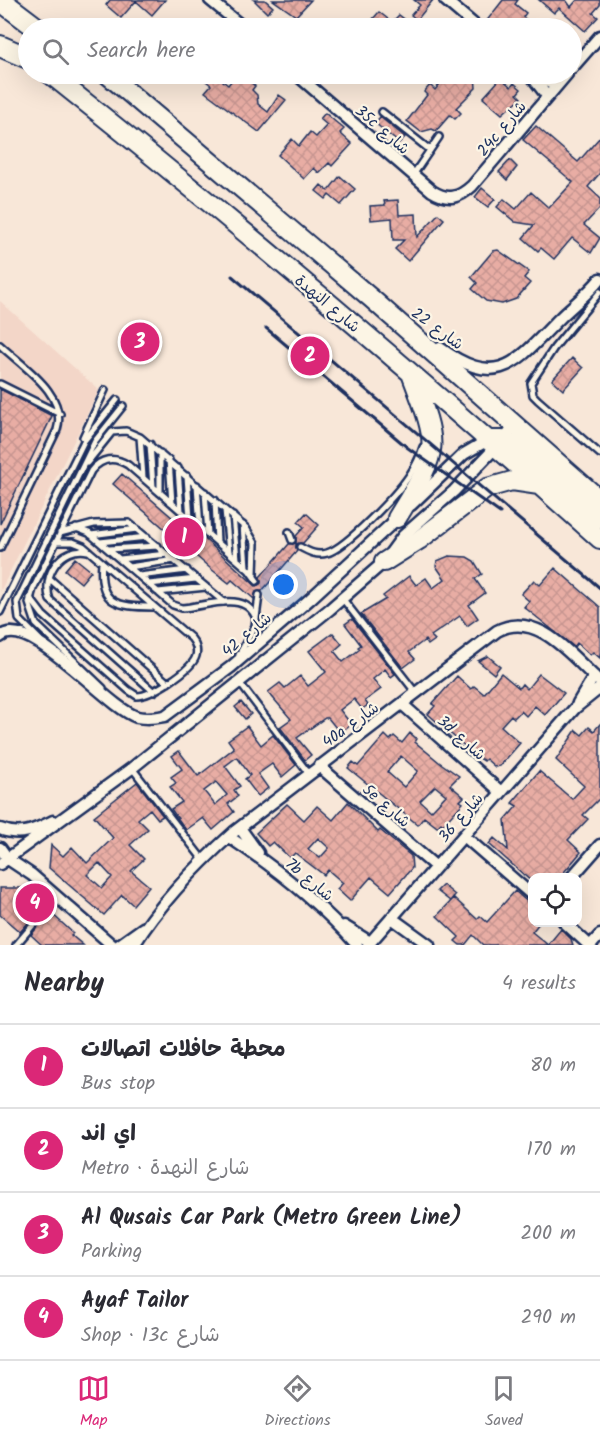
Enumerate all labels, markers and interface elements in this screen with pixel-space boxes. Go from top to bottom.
search box [18,18,582,84]
text: Search here [87,34,195,69]
icon: search [39,35,72,68]
street label: 24c شارع [471,96,533,162]
street label: 35c شارع [349,99,415,161]
street label: شارع النهدة [289,269,366,339]
street label: شارع 22 [406,302,469,357]
pin: 3 [120,320,160,364]
pin: 2 [290,334,330,378]
pin: 1 [164,514,204,560]
your location [269,570,298,599]
street label: شارع 42 [216,607,278,664]
street label: 40a شارع [317,696,385,755]
street label: 3d شارع [431,709,491,767]
street label: 5e شارع [356,778,416,834]
street label: شارع 36 [432,787,490,848]
street label: 7b شارع [279,852,339,908]
map controls [528,873,582,927]
button: locate [528,873,582,927]
pin: 4 [15,880,54,926]
text: Nearby [24,963,104,1005]
text: 4 results [502,968,576,1000]
text: محطة حافلات اتصالات [81,1033,286,1068]
text: 1 [40,1050,47,1082]
text: 80 m [530,1050,576,1082]
text: Bus stop [81,1068,155,1100]
text: اي اند [81,1117,136,1152]
text: 2 [38,1134,49,1166]
text: 170 m [527,1134,576,1166]
text: Metro · شارع النهدة [81,1153,249,1185]
text: Al Qusais Car Park (Metro Green Line) [81,1201,462,1236]
text: 3 [38,1218,49,1250]
text: 200 m [520,1218,576,1250]
text: Parking [81,1236,142,1268]
text: Ayaf Tailor [81,1284,188,1319]
text: 4 [38,1302,49,1334]
text: 290 m [521,1302,576,1334]
text: Shop · 13c شارع [81,1320,220,1352]
tab: Map [77,1372,110,1433]
tab: Directions [264,1372,331,1433]
tab: Saved [485,1372,523,1433]

